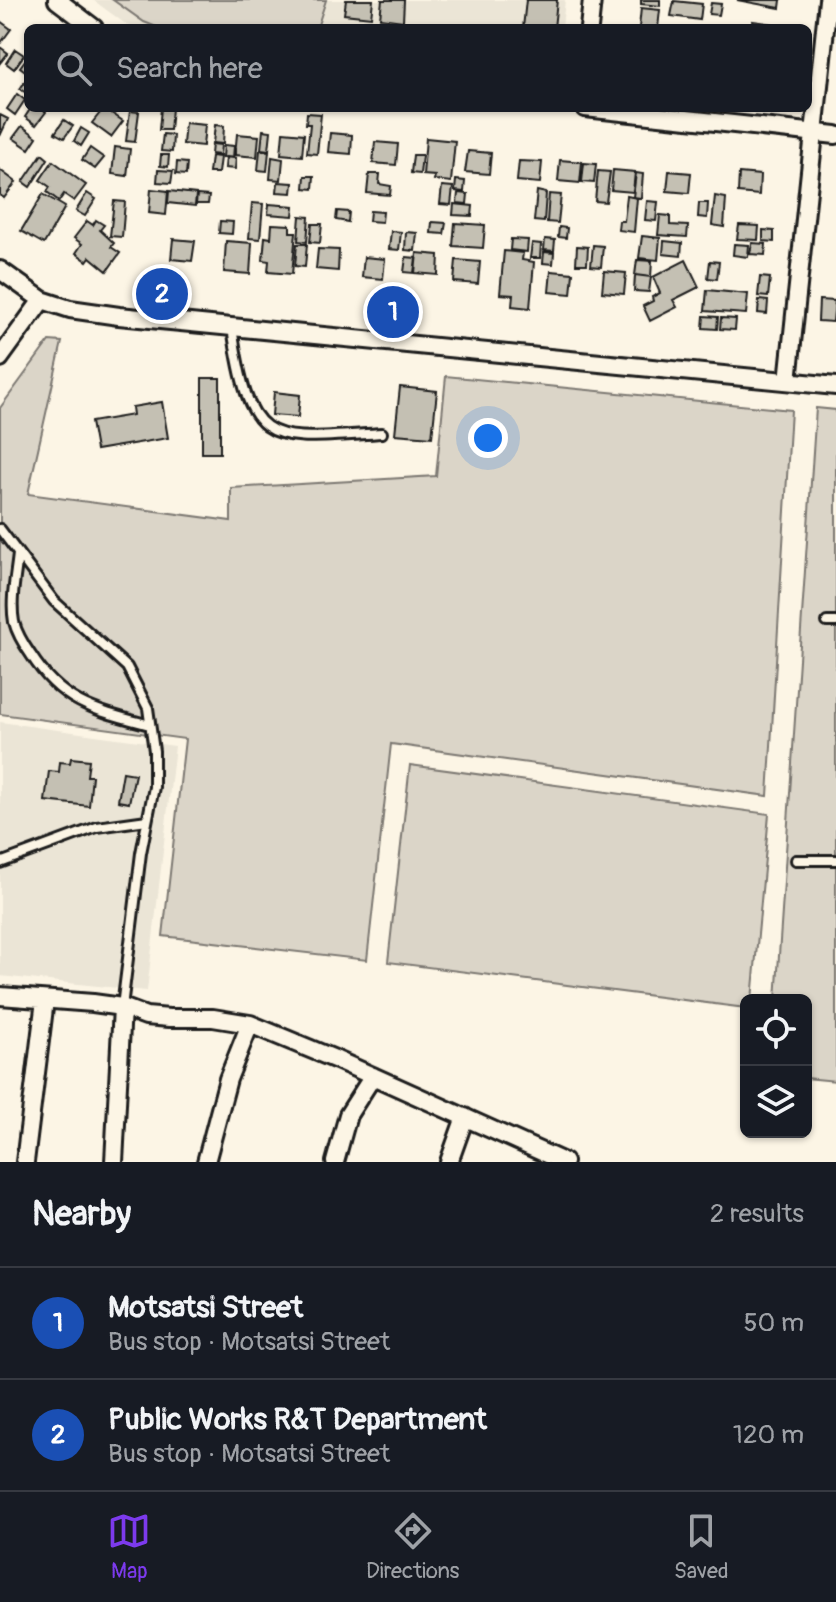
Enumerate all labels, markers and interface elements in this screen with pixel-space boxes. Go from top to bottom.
search box [24,24,812,112]
icon: search [52,46,96,90]
text: Search here [116,50,263,87]
pin: 2 [136,264,188,324]
pin: 1 [367,282,419,342]
your location [468,418,508,458]
map controls [740,994,812,1138]
button: locate [740,994,812,1066]
button: layers [740,1066,812,1138]
text: Nearby [32,1193,131,1236]
text: 2 results [710,1198,804,1230]
text: Motsatsi Street [108,1289,303,1326]
text: 1 [53,1307,63,1339]
text: 50 m [743,1307,804,1339]
text: Bus stop · Motsatsi Street [108,1326,390,1358]
text: Public Works R&T Department [108,1401,487,1438]
text: 2 [51,1419,65,1451]
text: 120 m [733,1419,804,1451]
text: Bus stop · Motsatsi Street [108,1438,390,1470]
tab: Map [107,1509,151,1585]
tab: Directions [366,1509,459,1585]
tab: Saved [674,1509,729,1585]

